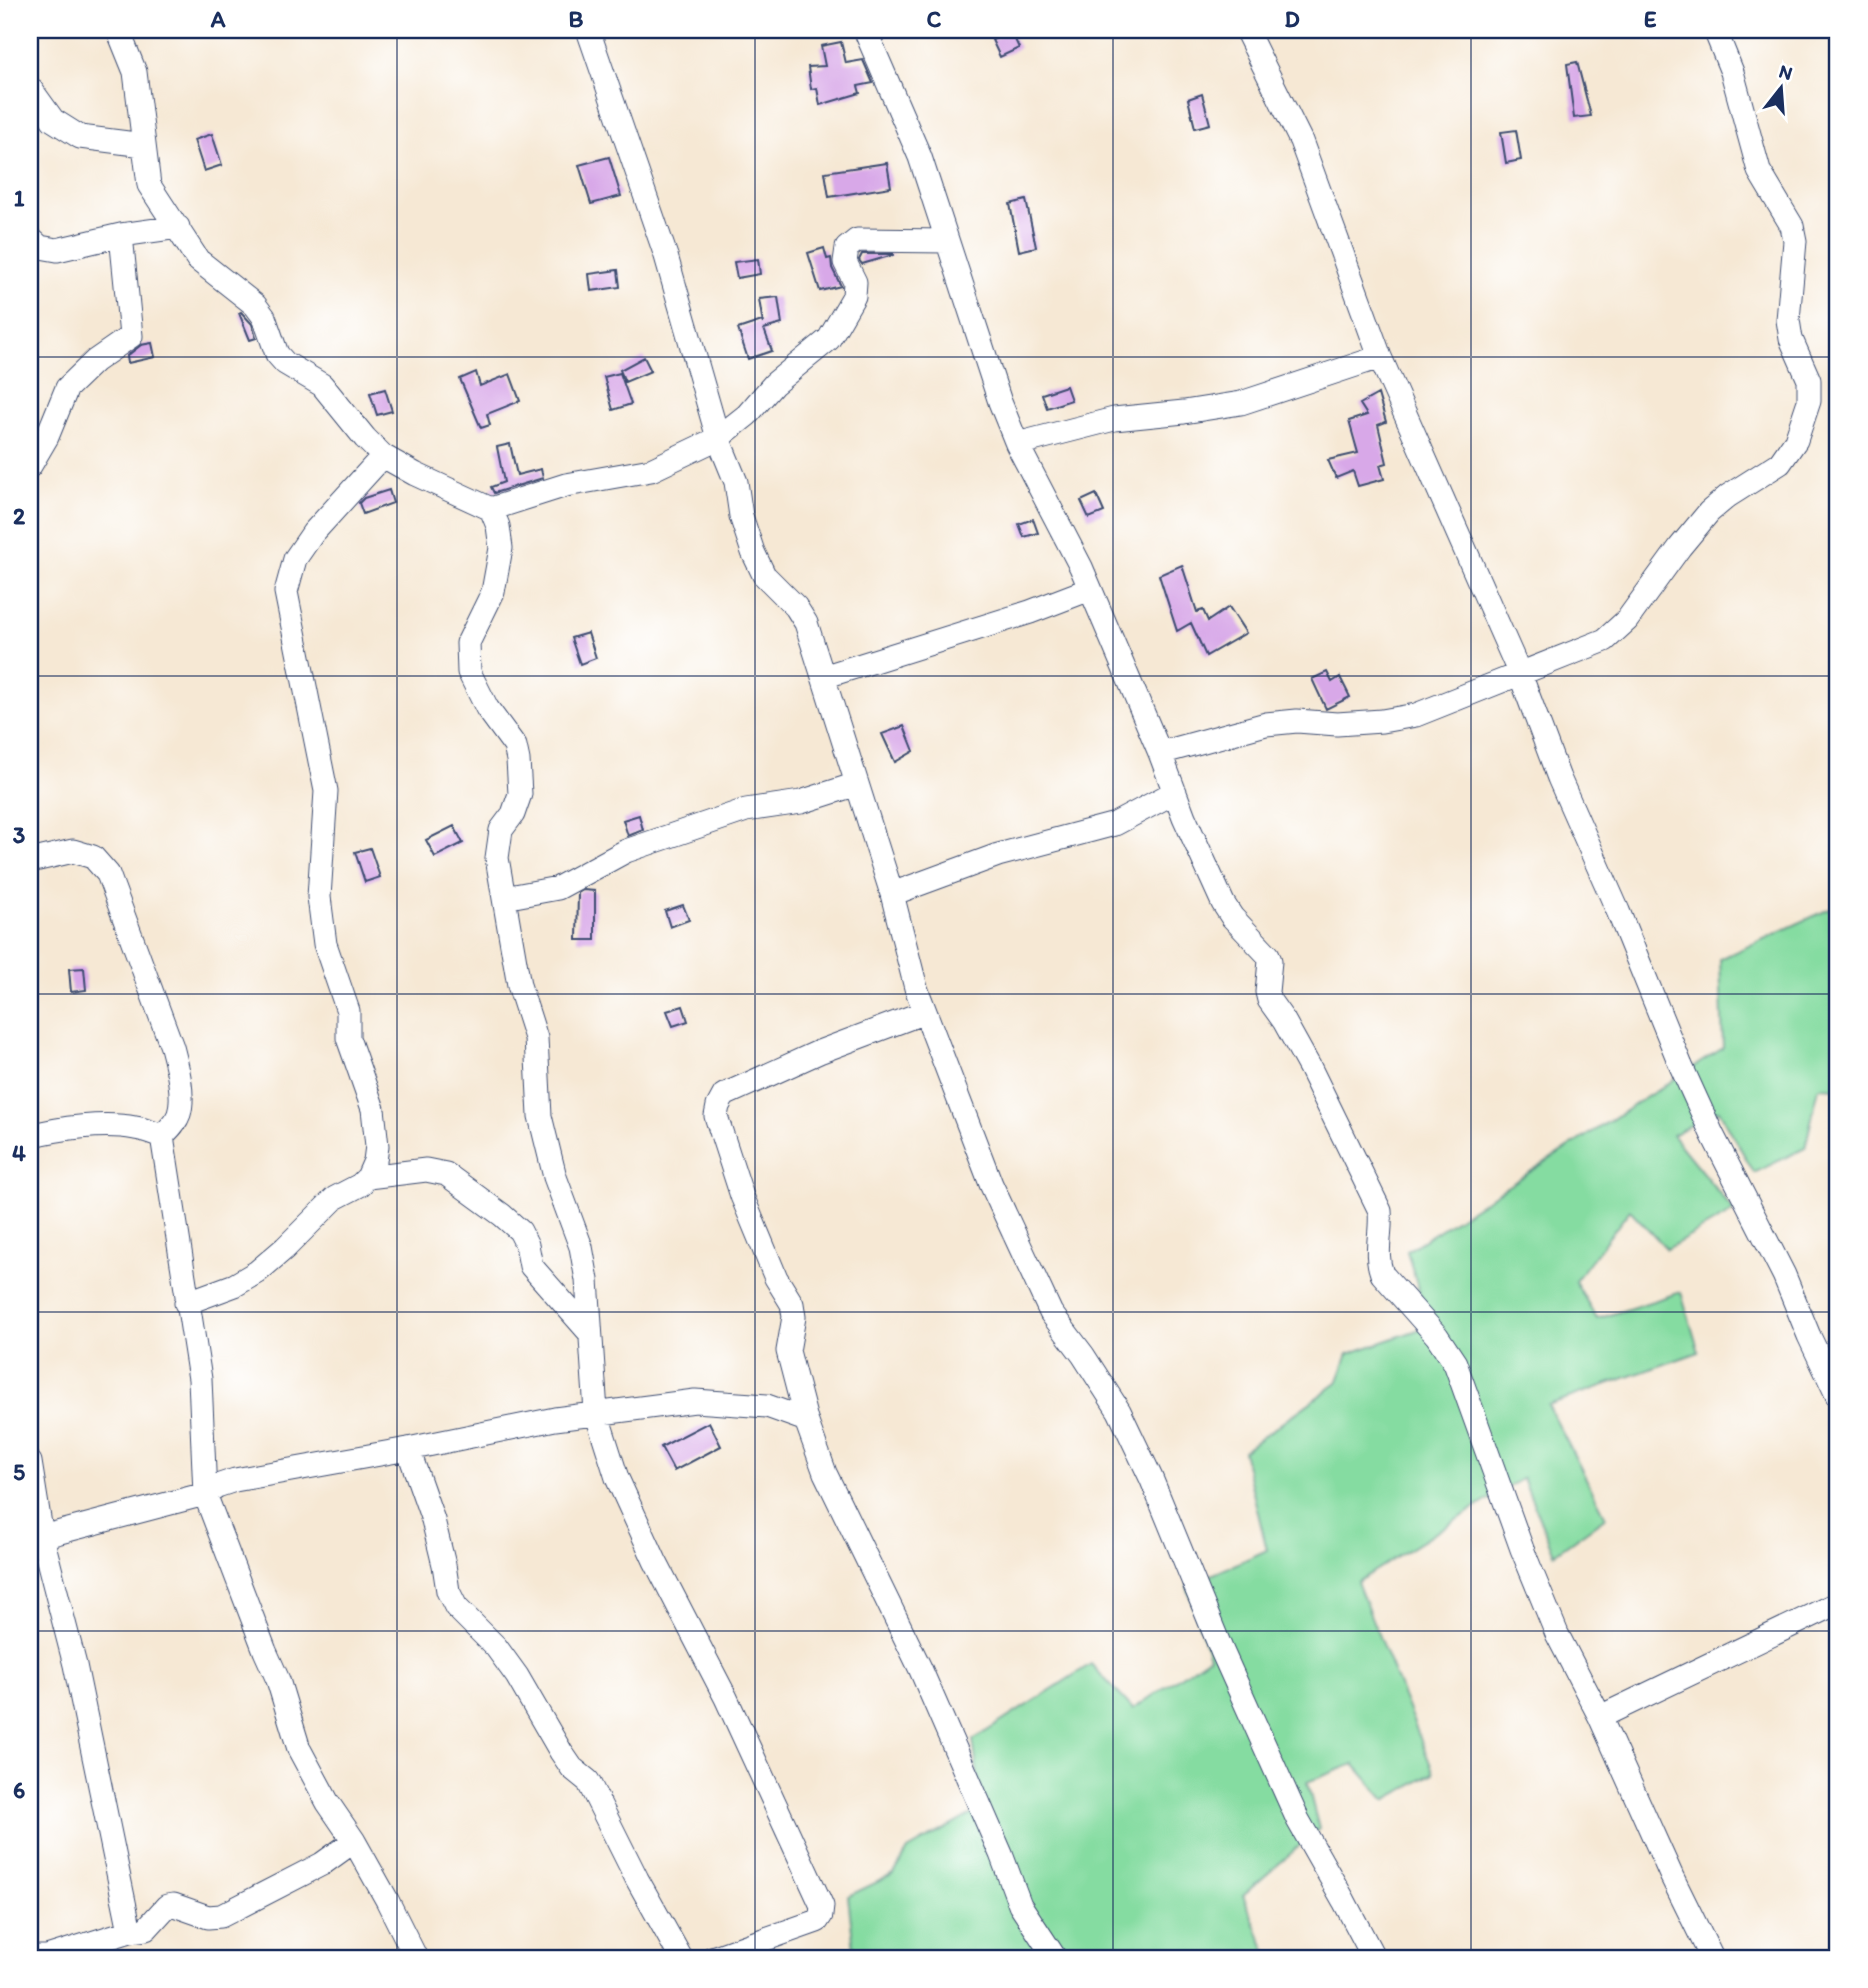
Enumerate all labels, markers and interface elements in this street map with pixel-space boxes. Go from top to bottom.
text: A [210,5,226,33]
text: B [569,5,584,33]
text: C [927,5,942,33]
text: D [1284,5,1300,33]
text: E [1644,5,1657,33]
north arrow [1745,52,1815,122]
text: N [1776,59,1795,85]
text: 1 [14,184,25,212]
text: 2 [13,502,26,530]
text: 3 [13,821,26,849]
text: 4 [12,1139,26,1167]
text: 5 [13,1458,25,1486]
text: 6 [13,1776,25,1804]

